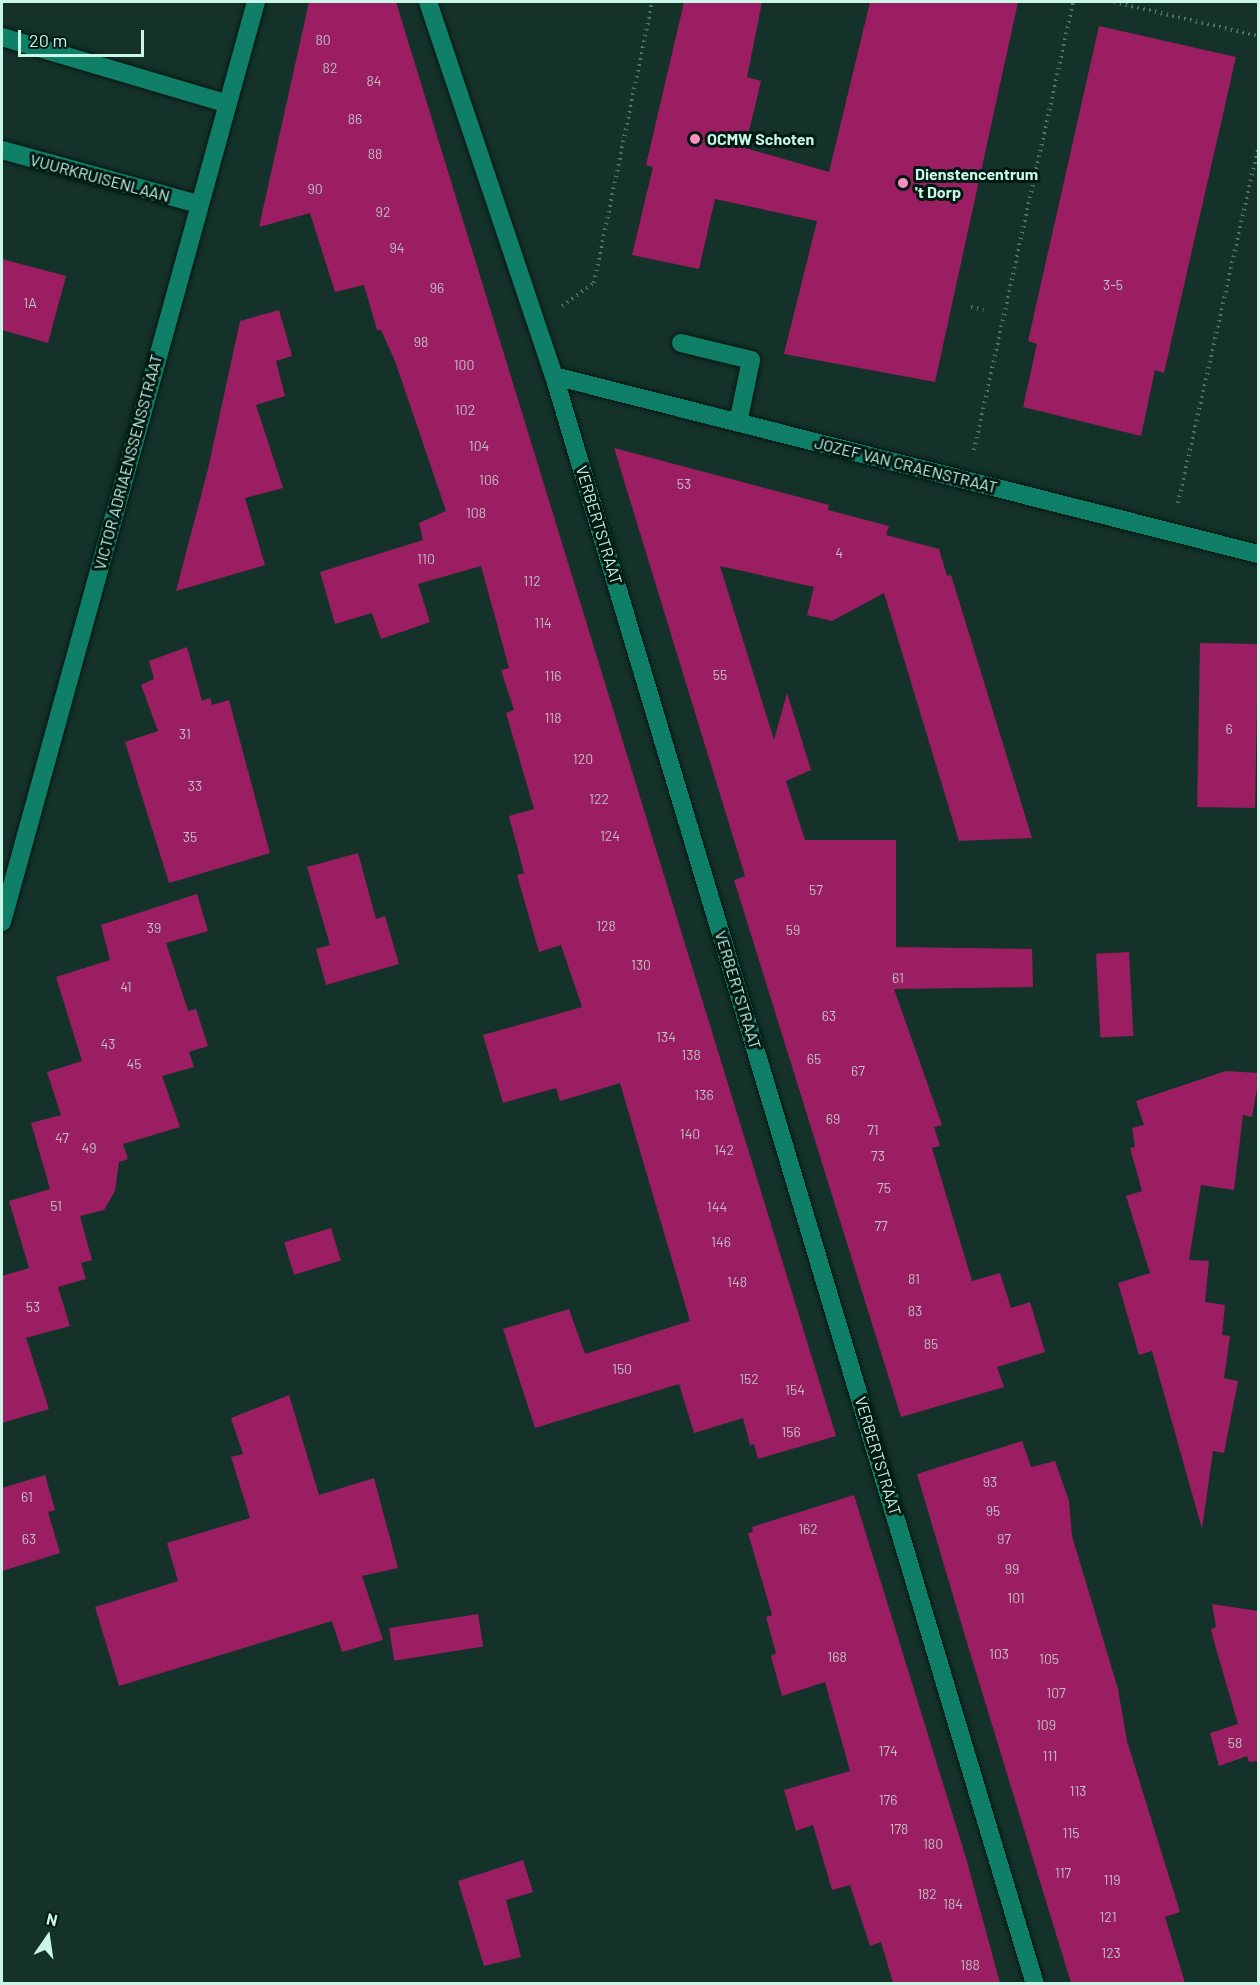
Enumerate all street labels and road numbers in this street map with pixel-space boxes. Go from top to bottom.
street label: VUURKRUISENLAAN [28,150,172,206]
street label: VICTOR ADRIAENSSENSSTRAAT [90,352,166,572]
street label: JOZEF VAN CRAENSTRAAT [813,433,999,497]
street label: VERBERTSTRAAT [572,463,626,587]
street label: VERBERTSTRAAT [711,928,765,1052]
street label: VERBERTSTRAAT [851,1394,905,1518]

